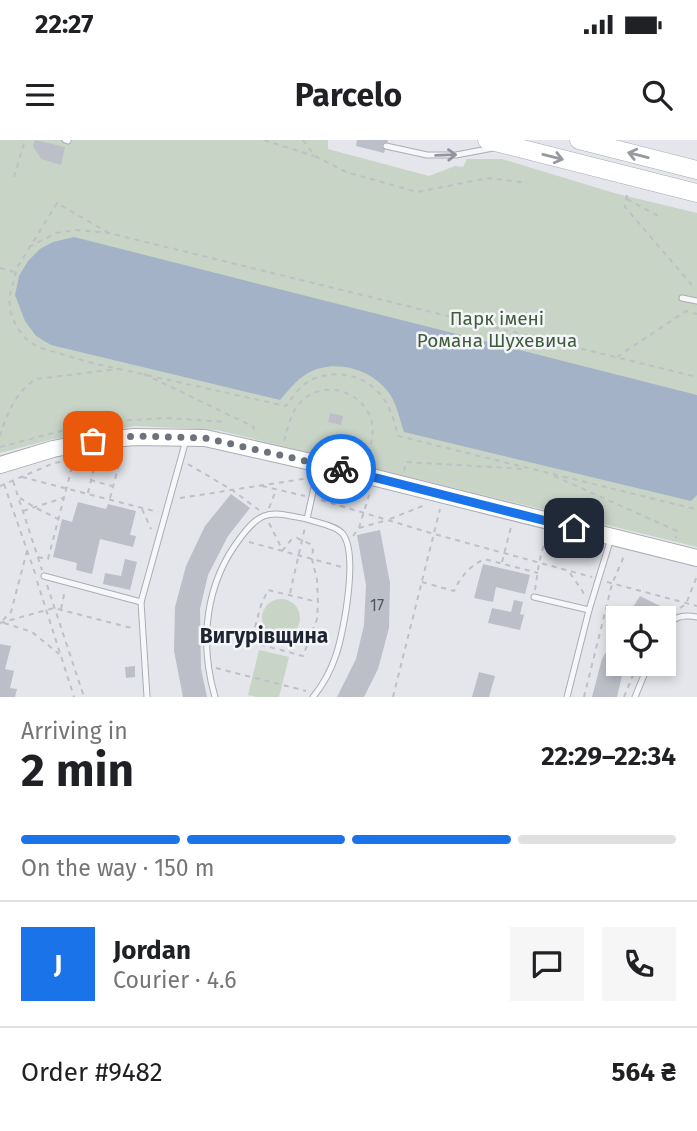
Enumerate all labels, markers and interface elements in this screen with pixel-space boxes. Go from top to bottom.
text: 22:27 [35,9,93,40]
icon: menu [21,76,59,114]
text: Parcelo [295,76,402,114]
icon: search [638,76,676,114]
one-way arrow [434,148,457,161]
one-way arrow [627,148,650,161]
one-way arrow [541,151,564,164]
park label: Парк імені Романа Шухевича [417,307,577,352]
pin [63,411,123,471]
icon: bag [74,422,112,460]
courier [306,434,376,504]
icon: bike [322,450,360,488]
pin [544,498,604,558]
icon: home [555,509,593,547]
house number: 17 [370,596,384,615]
map controls [606,606,676,676]
button: locate [606,606,676,676]
district label: Вигурівщина [200,623,328,649]
text: Arriving in [21,717,128,745]
text: 22:29–22:34 [541,741,676,772]
text: 2 min [21,743,134,798]
text: On the way · 150 m [21,854,214,882]
button: chat [510,927,584,1001]
button: phone [602,927,676,1001]
text: Jordan [113,935,191,966]
text: J [54,949,62,980]
text: Courier · 4.6 [113,966,237,994]
text: Order #9482 [21,1057,163,1088]
text: 564 ₴ [612,1057,676,1088]

